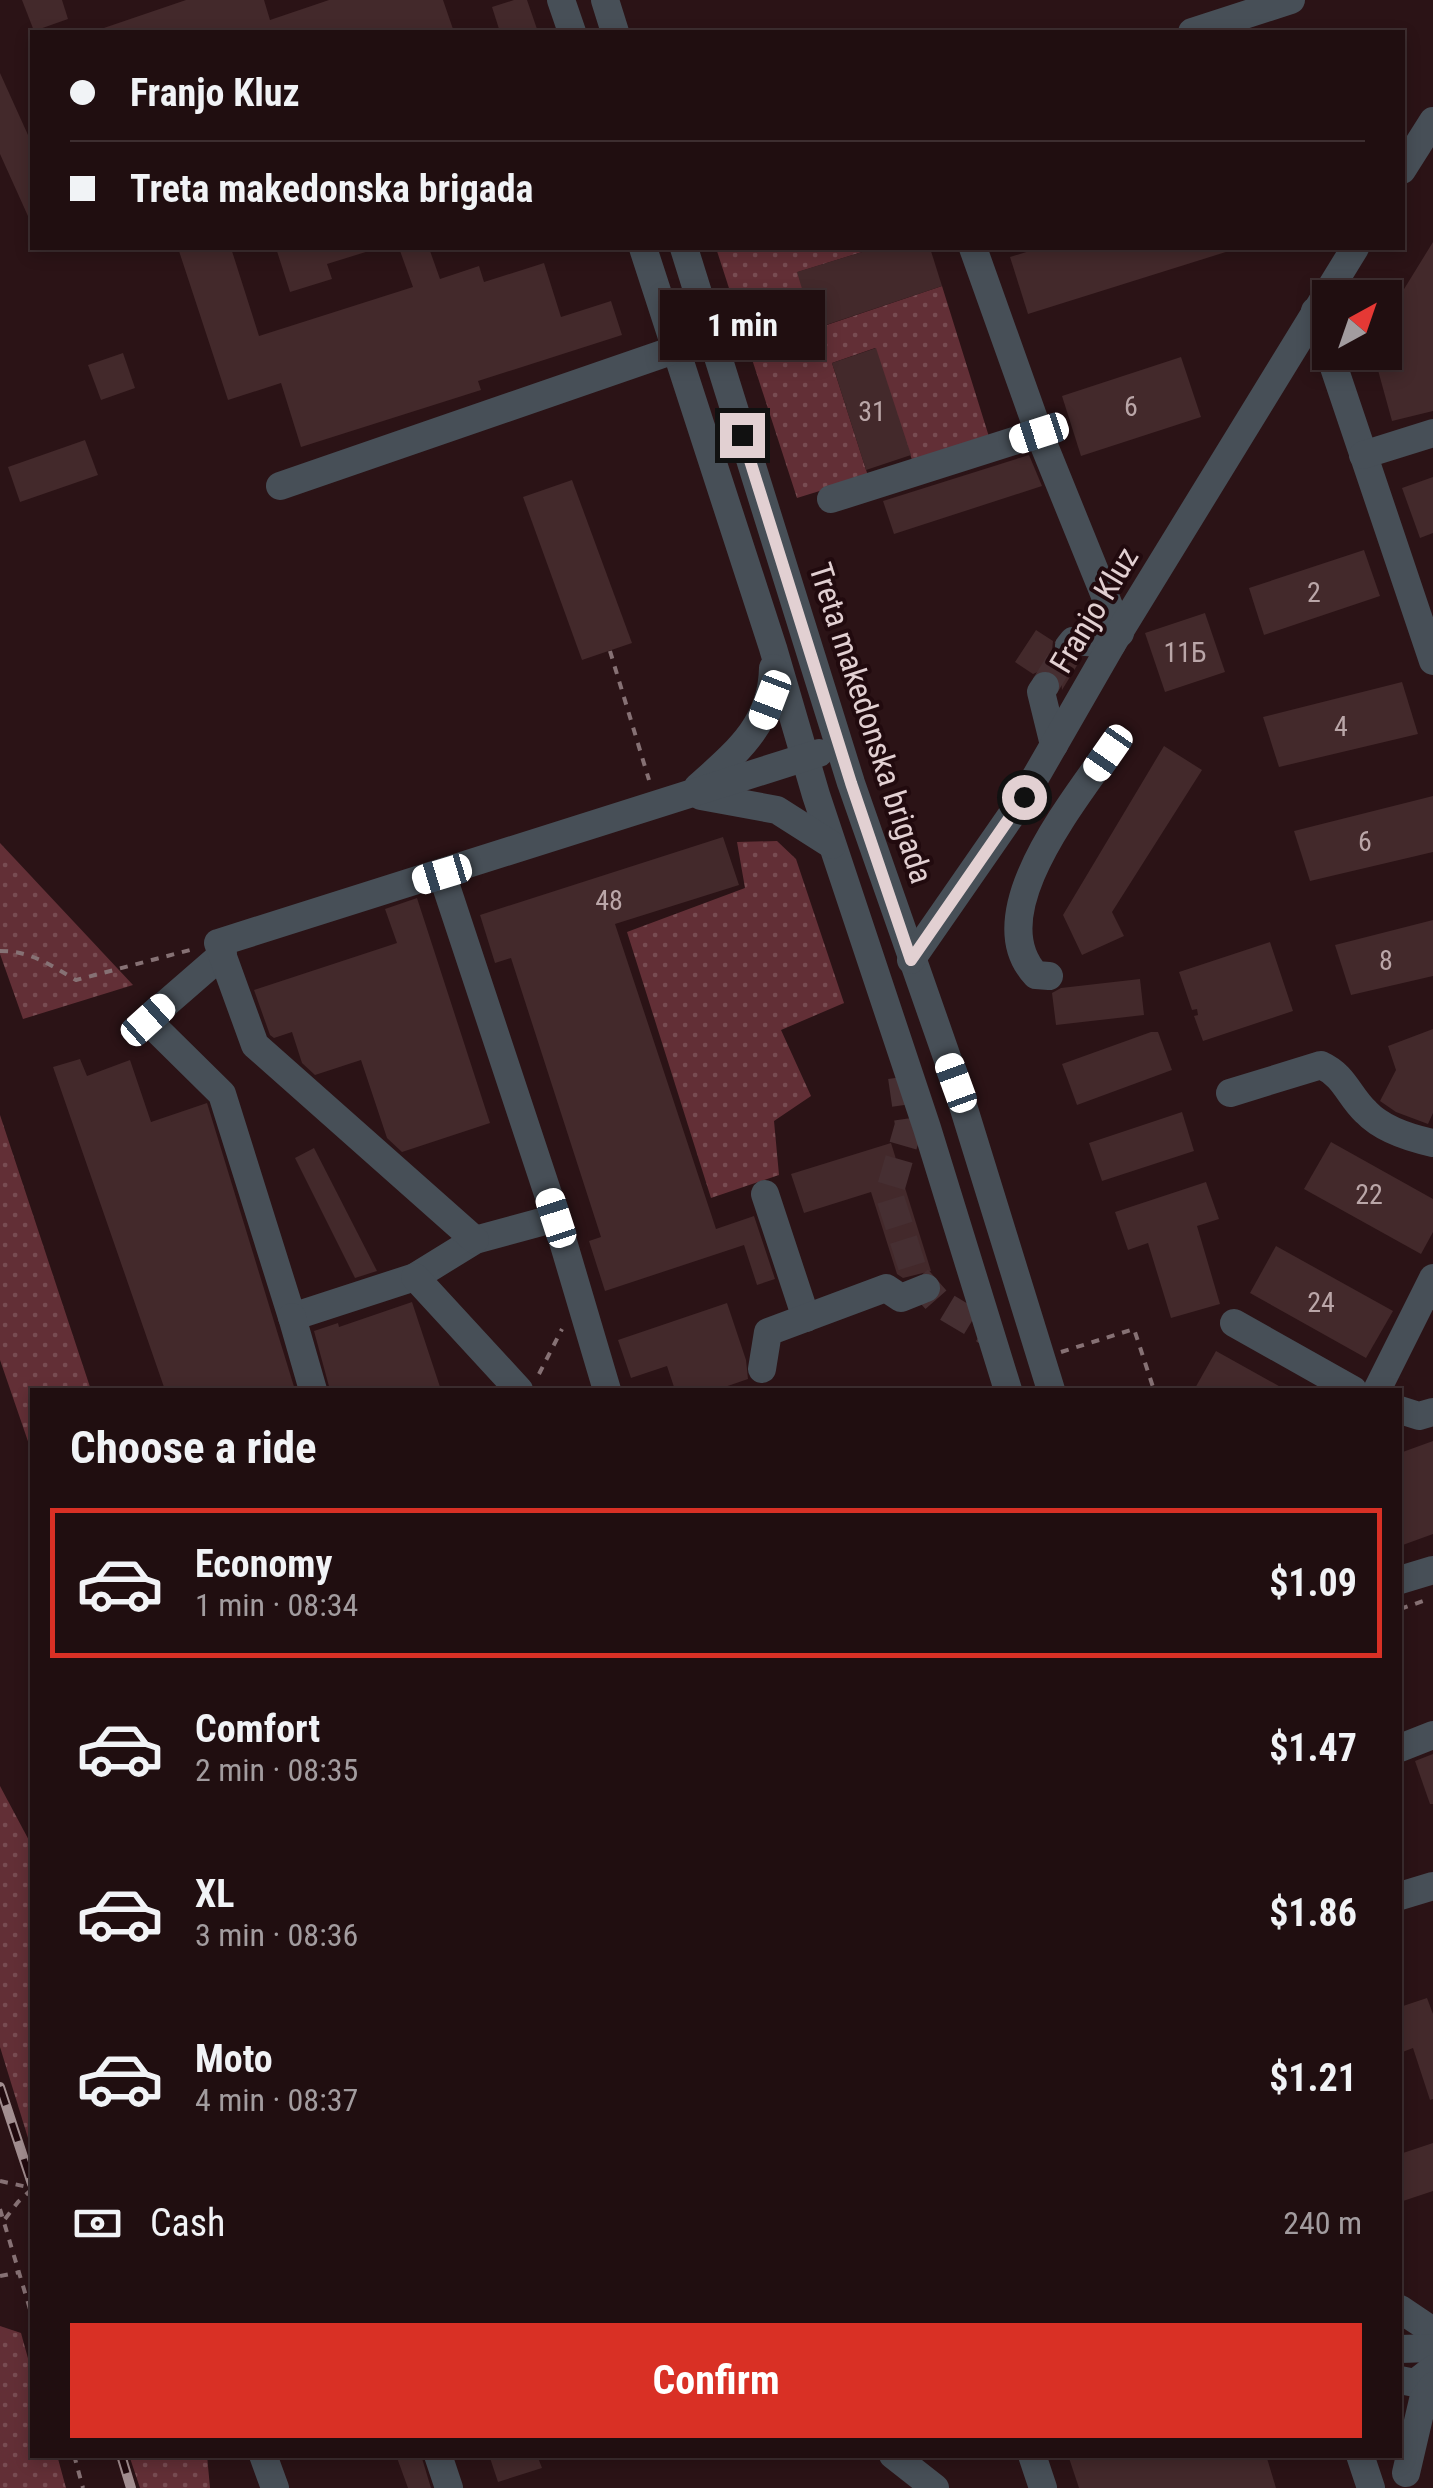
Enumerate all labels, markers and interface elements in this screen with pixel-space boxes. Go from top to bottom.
text: Franjo Kluz [130,71,300,115]
text: Treta makedonska brigada [130,167,533,211]
north arrow [1312,280,1402,370]
map controls [1312,280,1402,370]
callout: 1 min [660,290,824,360]
text: 1 min [707,306,778,344]
house number: 6 [1124,390,1138,423]
house number: 31 [858,395,886,428]
car [1006,409,1072,457]
route end [720,413,765,458]
street label: Franjo Kluz [1042,540,1146,680]
street label: Treta makedonska brigada [801,558,941,888]
house number: 2 [1307,576,1321,609]
house number: 11Б [1163,636,1207,669]
car [745,667,795,733]
house number: 4 [1334,710,1348,743]
car [1079,720,1137,786]
route start [1002,775,1047,820]
house number: 6 [1358,825,1372,858]
car [409,851,475,897]
house number: 48 [595,884,623,917]
house number: 8 [1379,944,1393,977]
car [116,989,180,1051]
car [932,1050,980,1116]
house number: 22 [1355,1178,1383,1211]
car [532,1185,580,1251]
house number: 24 [1307,1286,1335,1319]
text: Choose a ride [70,1421,317,1474]
icon: car [75,1538,165,1628]
text: Economy [195,1542,332,1586]
text: $1.09 [1269,1561,1357,1605]
text: 1 min · 08:34 [195,1586,358,1624]
icon: car [75,1703,165,1793]
text: Comfort [195,1707,320,1751]
text: $1.47 [1269,1726,1357,1770]
text: 2 min · 08:35 [195,1751,358,1789]
icon: car [75,1868,165,1958]
text: XL [195,1872,234,1916]
text: $1.86 [1269,1891,1357,1935]
text: 3 min · 08:36 [195,1916,358,1954]
icon: car [75,2033,165,2123]
text: Moto [195,2037,273,2081]
text: $1.21 [1269,2056,1357,2100]
text: 4 min · 08:37 [195,2081,358,2119]
icon: cash [70,2196,125,2251]
text: Cash [150,2201,225,2245]
text: 240 m [1283,2204,1362,2242]
button: Confirm [70,2323,1362,2438]

